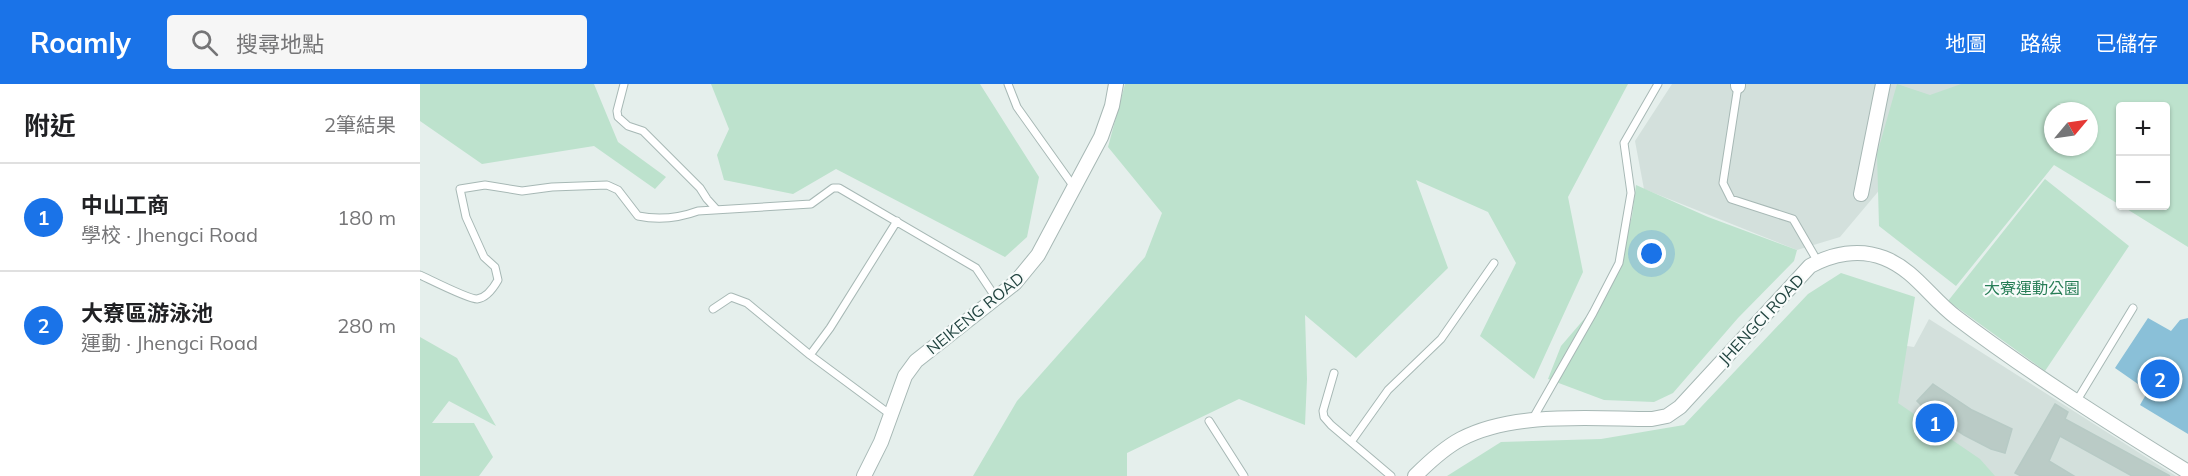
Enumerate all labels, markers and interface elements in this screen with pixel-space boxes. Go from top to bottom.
search box [167,15,587,69]
text: Roamly [30,25,131,60]
icon: search [188,26,221,59]
text: 搜尋地點 [236,30,324,58]
text: 地圖 [1945,30,1987,56]
text: 路線 [2020,30,2062,56]
text: 已儲存 [2095,30,2158,56]
north arrow [2044,102,2098,156]
map controls [2116,102,2170,210]
button: + [2116,102,2170,156]
text: 附近 [24,109,76,142]
text: 2筆結果 [324,112,396,137]
button: − [2116,156,2170,210]
text: 中山工商 [81,191,169,219]
text: 1 [38,205,50,230]
text: 180 m [337,205,396,230]
text: 學校 · Jhengci Road [81,222,258,247]
your location [1637,239,1666,268]
street label: NEIKENG ROAD [922,268,1028,358]
street label: JHENGCI ROAD [1714,270,1808,368]
park label: 大寮運動公園 [1984,278,2080,298]
text: 大寮區游泳池 [81,299,213,327]
text: 2 [38,313,50,338]
text: 280 m [337,313,396,338]
text: 運動 · Jhengci Road [81,330,258,355]
pin: 2 [2140,356,2180,402]
pin: 1 [1916,400,1954,446]

